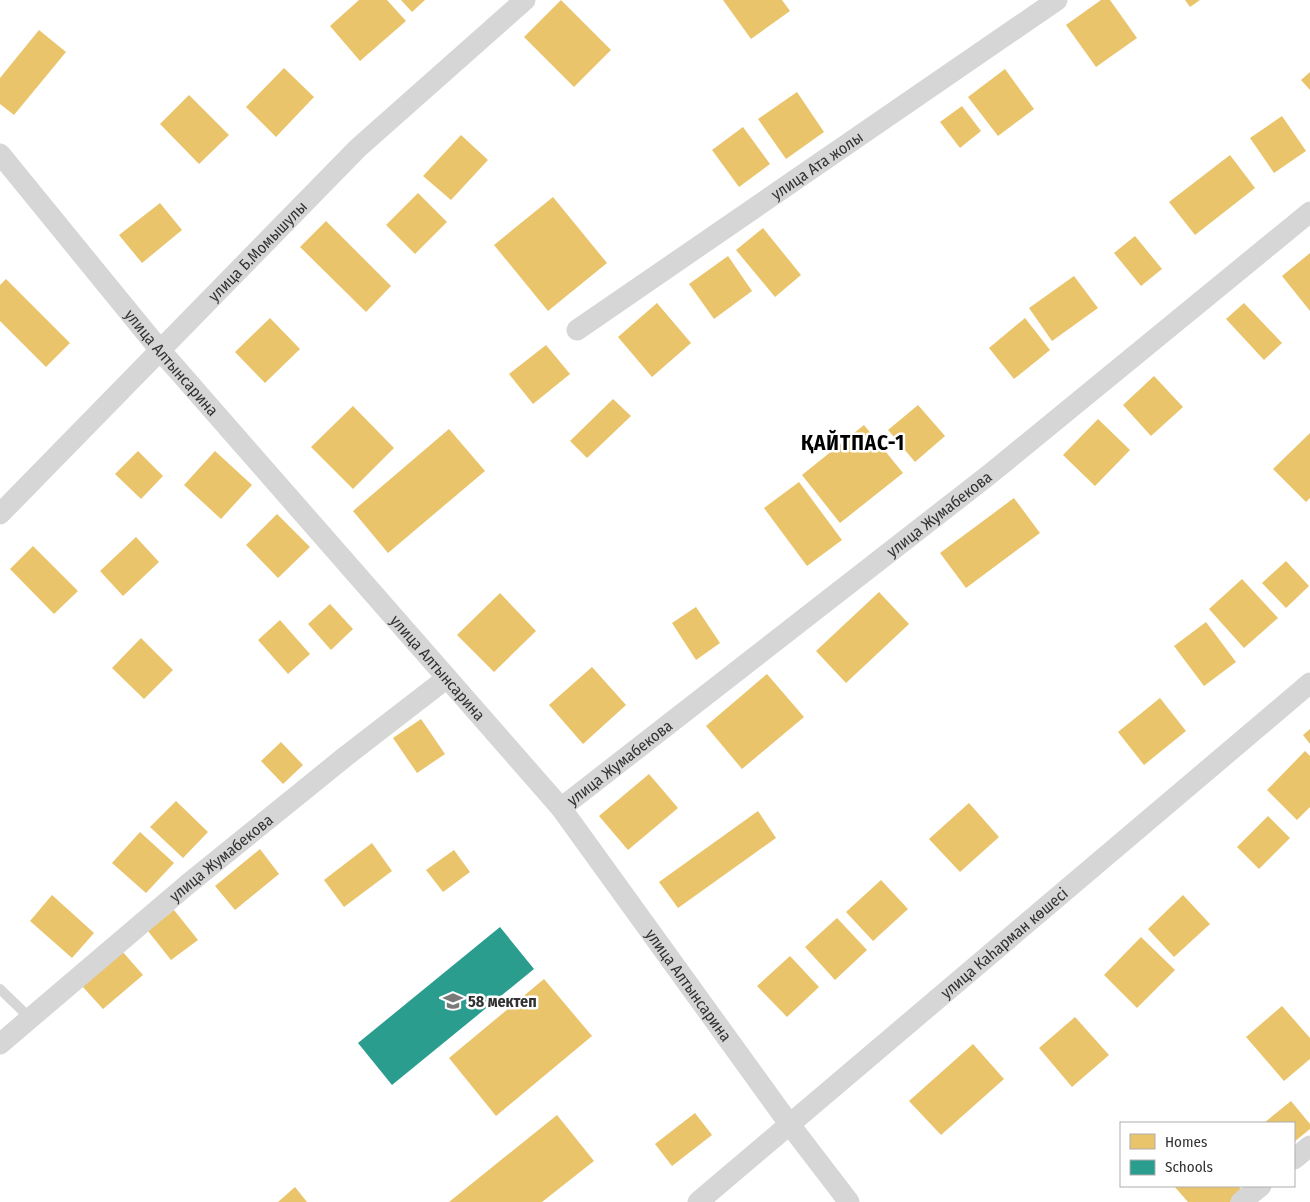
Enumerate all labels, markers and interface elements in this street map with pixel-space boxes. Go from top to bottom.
street label: улица Ата жолы [767,127,866,203]
street label: улица Б.Момышулы [204,197,311,305]
street label: улица Алтынсарина [121,305,223,420]
district label: ҚАЙТПАС-1 [801,429,905,456]
street label: улица Жумабекова [883,467,995,561]
street label: улица Алтынсарина [387,611,489,724]
street label: улица Жумабекова [563,716,676,809]
street label: улица Жумабекова [165,810,277,905]
street label: улица Каһарман көшесі [936,883,1071,1002]
street label: улица Алтынсарина [642,925,736,1045]
school or university icon: 58 мектеп [442,990,464,1012]
place label: 58 мектеп [468,992,537,1011]
legend [1120,1122,1295,1187]
text: Homes [1165,1133,1207,1151]
text: Schools [1165,1158,1213,1176]

